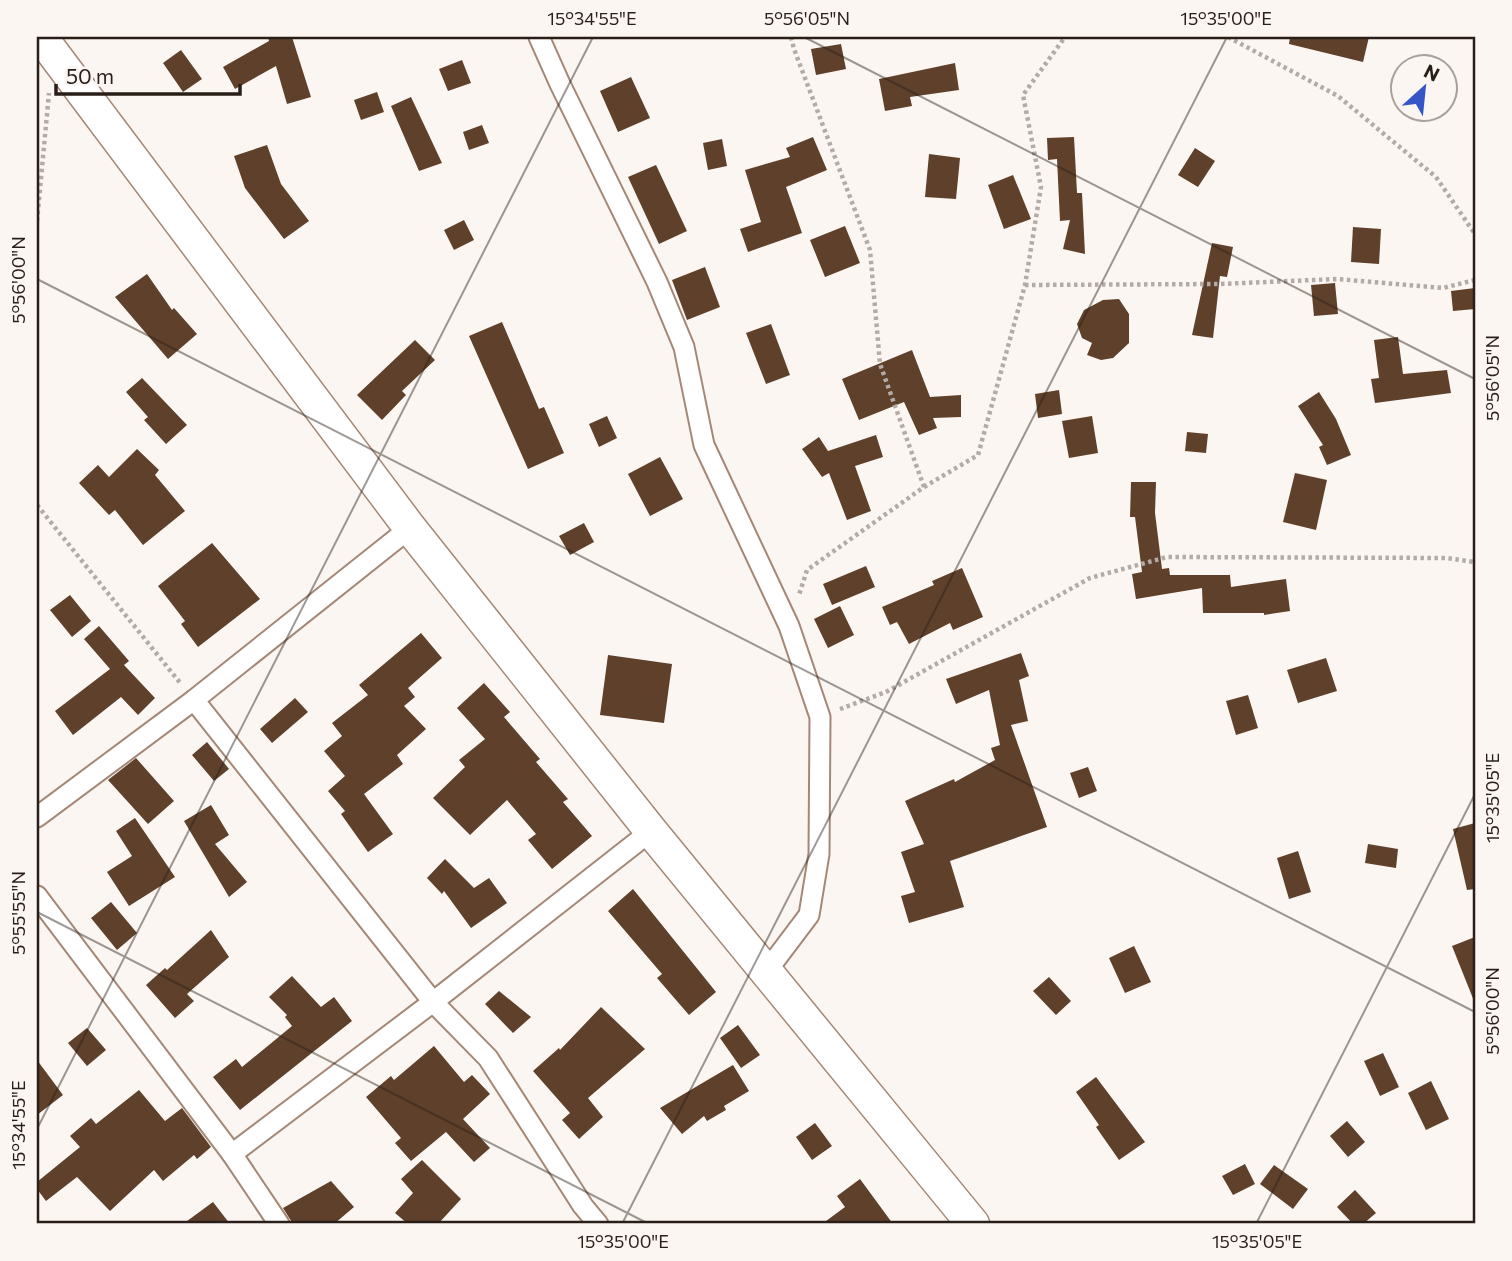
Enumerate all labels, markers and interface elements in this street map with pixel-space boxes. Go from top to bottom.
text: 15°34'55"E [547,7,637,29]
text: 5°56'05"N [764,7,850,29]
text: 15°35'00"E [1180,7,1272,29]
scale bar [56,52,240,96]
north arrow [1390,52,1460,122]
text: N [1420,59,1444,86]
text: 50 m [66,63,114,88]
text: 5°56'00"N [7,236,29,324]
text: 5°56'05"N [1481,335,1503,421]
text: 15°35'05"E [1481,753,1503,843]
text: 5°55'55"N [7,871,29,955]
text: 5°56'00"N [1481,967,1503,1055]
text: 15°34'55"E [7,1080,29,1170]
text: 15°35'00"E [577,1230,669,1252]
text: 15°35'05"E [1212,1230,1302,1252]

